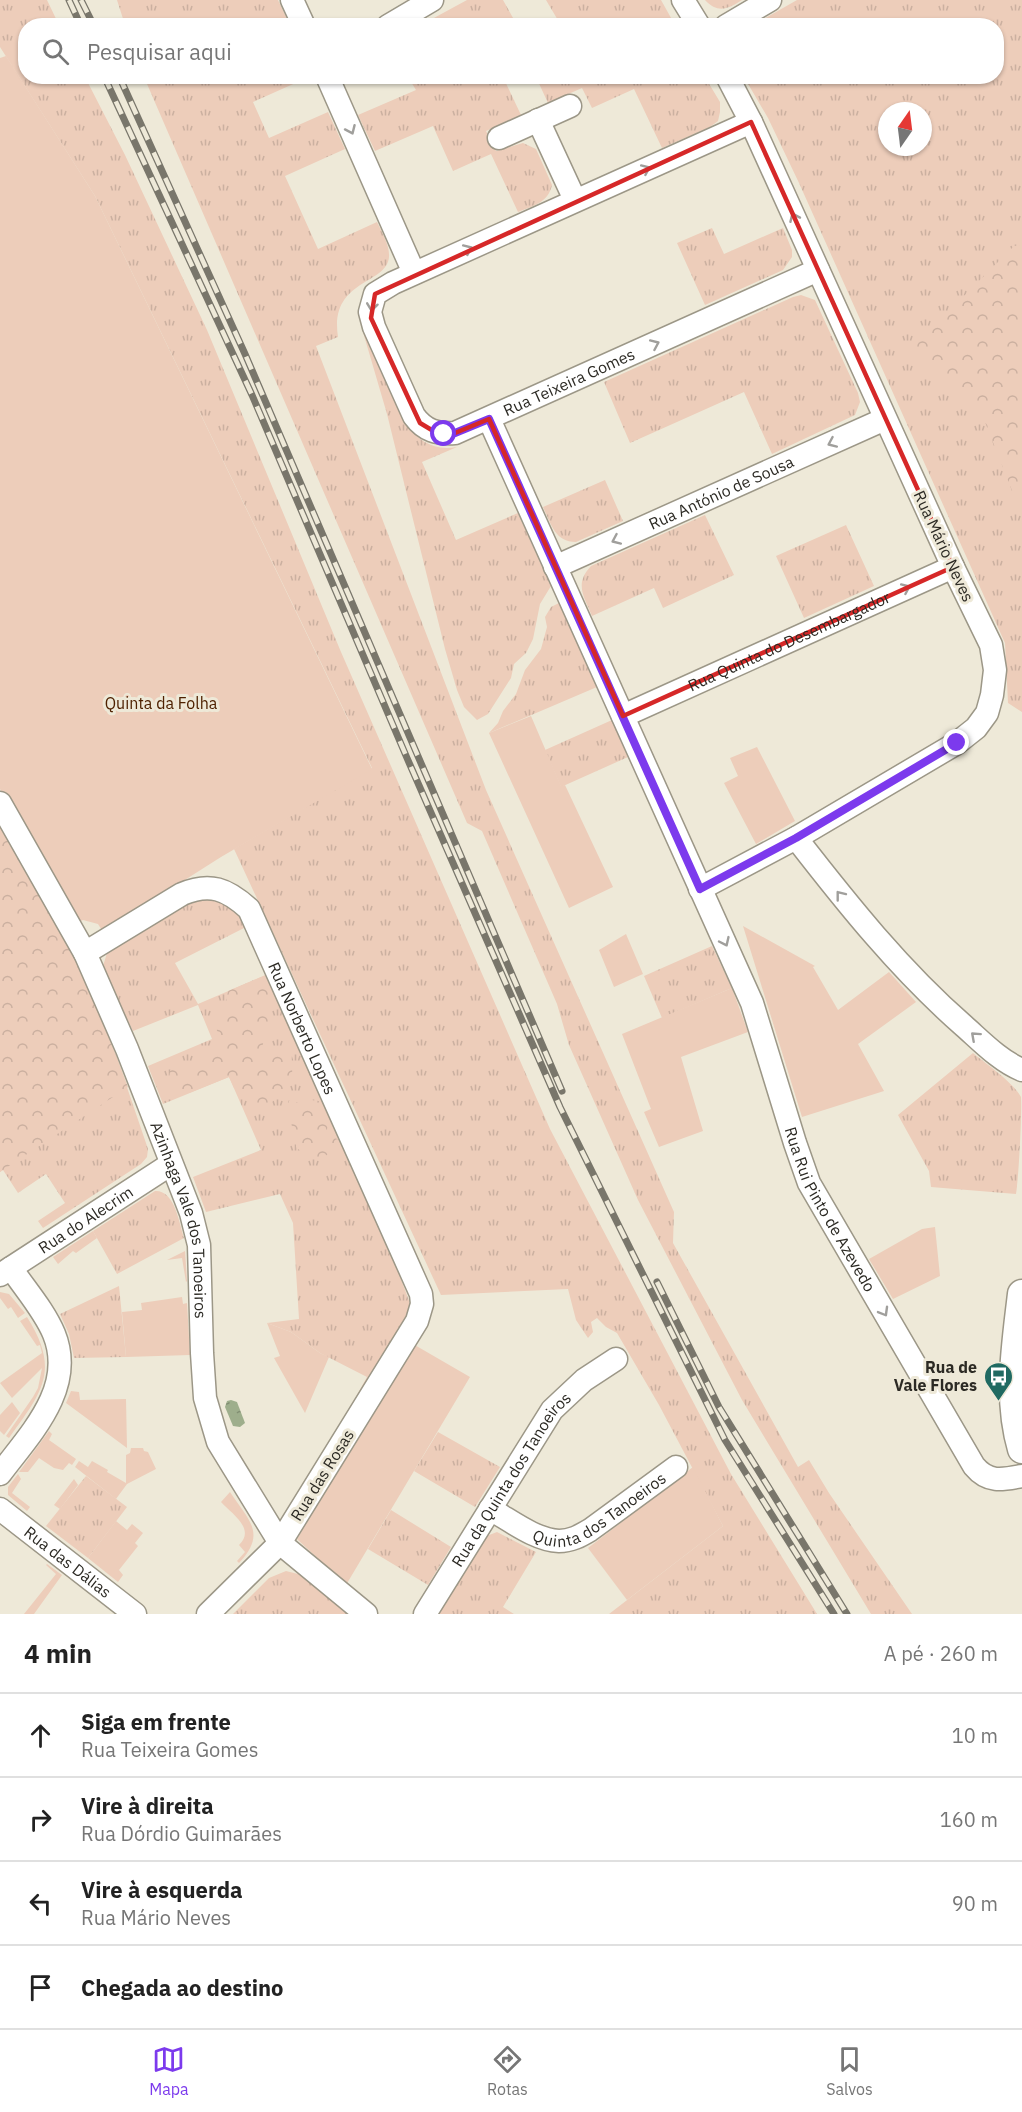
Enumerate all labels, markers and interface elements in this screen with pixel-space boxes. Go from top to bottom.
search box [18,18,1004,84]
icon: search [39,35,72,68]
text: Pesquisar aqui [87,37,232,66]
north arrow [878,102,932,156]
one-way arrow [343,124,355,135]
one-way arrow [639,164,650,176]
one-way arrow [789,213,801,224]
one-way arrow [461,244,472,256]
one-way arrow [367,302,379,312]
one-way arrow [648,340,659,352]
street label: Rua Teixeira Gomes [500,344,638,420]
route start [430,420,456,446]
one-way arrow [827,436,838,448]
street label: Rua António de Sousa [645,451,797,534]
street label: Rua Mário Neves [910,487,978,605]
one-way arrow [611,532,622,544]
one-way arrow [899,583,910,595]
street label: Rua Quinta do Desembargador [685,587,893,695]
park label: Quinta da Folha [105,693,218,713]
route end [943,729,969,755]
one-way arrow [837,891,848,902]
one-way arrow [717,936,729,947]
street label: Rua Norberto Lopes [264,959,341,1098]
one-way arrow [971,1032,982,1043]
street label: Azinhaga Vale dos Tanoeiros [146,1119,211,1319]
street label: Rua Rui Pinto de Azevedo [781,1124,880,1295]
street label: Rua do Alecrim [34,1181,137,1258]
one-way arrow [877,1306,889,1316]
place label: Rua de Vale Flores [894,1357,977,1395]
bus stop icon: Rua de Vale Flores [982,1360,1014,1402]
street label: Rua da Quinta dos Tanoeiros [447,1388,575,1570]
street label: Rua das Rosas [286,1426,358,1524]
street label: Quinta dos Tanoeiros [530,1468,670,1551]
street label: Rua das Dálias [20,1522,116,1602]
text: 4 min [24,1636,92,1670]
text: A pé · 260 m [884,1640,998,1667]
text: Siga em frente [81,1707,231,1736]
icon: ahead [24,1719,57,1752]
text: 10 m [952,1722,998,1749]
text: Rua Teixeira Gomes [81,1736,259,1763]
text: Vire à direita [81,1791,214,1820]
icon: right [24,1803,57,1836]
text: 160 m [940,1806,998,1833]
text: Rua Dórdio Guimarães [81,1820,282,1847]
text: Vire à esquerda [81,1875,243,1904]
icon: left [24,1887,57,1920]
text: 90 m [952,1890,998,1917]
text: Rua Mário Neves [81,1904,231,1931]
icon: arrive [24,1971,57,2004]
text: Chegada ao destino [81,1973,284,2002]
tab: Mapa [149,2043,189,2099]
tab: Rotas [487,2043,528,2099]
tab: Salvos [826,2043,873,2099]

